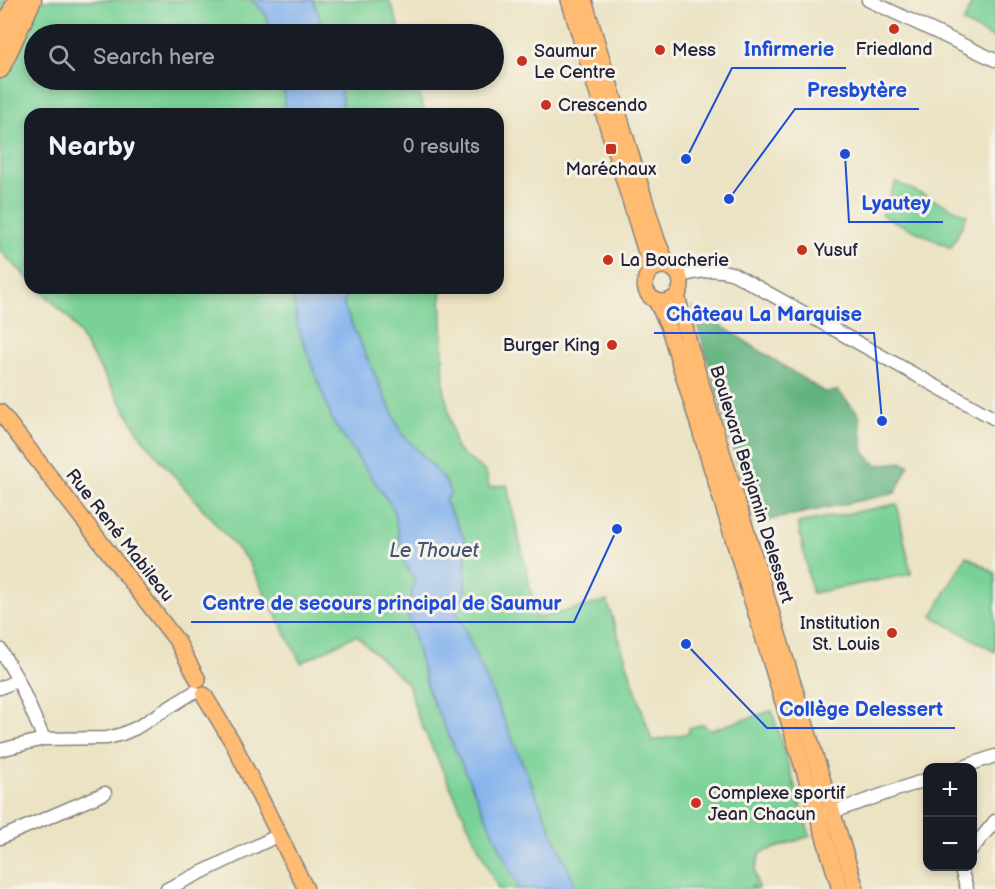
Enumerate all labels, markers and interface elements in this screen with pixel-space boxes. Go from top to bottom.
marker: Friedland [887,22,901,36]
search box [24,24,504,90]
callout: Infirmerie [732,30,846,68]
text: Infirmerie [744,38,834,62]
place label: Friedland [856,39,932,60]
place label: Mess [672,40,716,61]
icon: search [45,41,78,74]
place label: Saumur Le Centre [534,41,616,83]
marker: Mess [653,43,667,57]
text: Search here [93,44,215,71]
marker: Saumur Le Centre [515,54,529,68]
callout: Presbytère [795,71,919,109]
text: Presbytère [807,79,907,103]
place label: Crescendo [558,95,647,116]
marker: Crescendo [539,98,553,112]
text: Nearby [48,132,135,163]
text: 0 results [403,135,480,159]
marker: Maréchaux [604,142,618,156]
place label: Maréchaux [566,159,657,180]
callout: Lyautey [849,184,943,222]
text: Lyautey [861,192,931,216]
place label: Yusuf [813,240,859,261]
marker: Yusuf [795,243,809,257]
place label: La Boucherie [620,250,729,271]
marker: La Boucherie [601,253,615,267]
callout: Château La Marquise [654,295,874,333]
text: Château La Marquise [666,303,862,327]
place label: Burger King [503,335,600,356]
marker: Burger King [605,338,619,352]
street label: Boulevard Benjamin Delessert [705,363,798,606]
street label: Rue René Mabileau [61,465,178,606]
water label: Le Thouet [389,539,480,563]
callout: Centre de secours principal de Saumur [191,584,574,622]
text: Centre de secours principal de Saumur [203,592,563,616]
place label: Institution St. Louis [800,613,880,655]
marker: Institution St. Louis [885,626,899,640]
callout: Collège Delessert [767,690,955,728]
text: Collège Delessert [779,698,943,722]
map controls [923,763,977,871]
button: + [923,763,977,817]
place label: Complexe sportif Jean Chacun [708,783,846,825]
marker: Complexe sportif Jean Chacun [689,796,703,810]
button: − [923,817,977,871]

